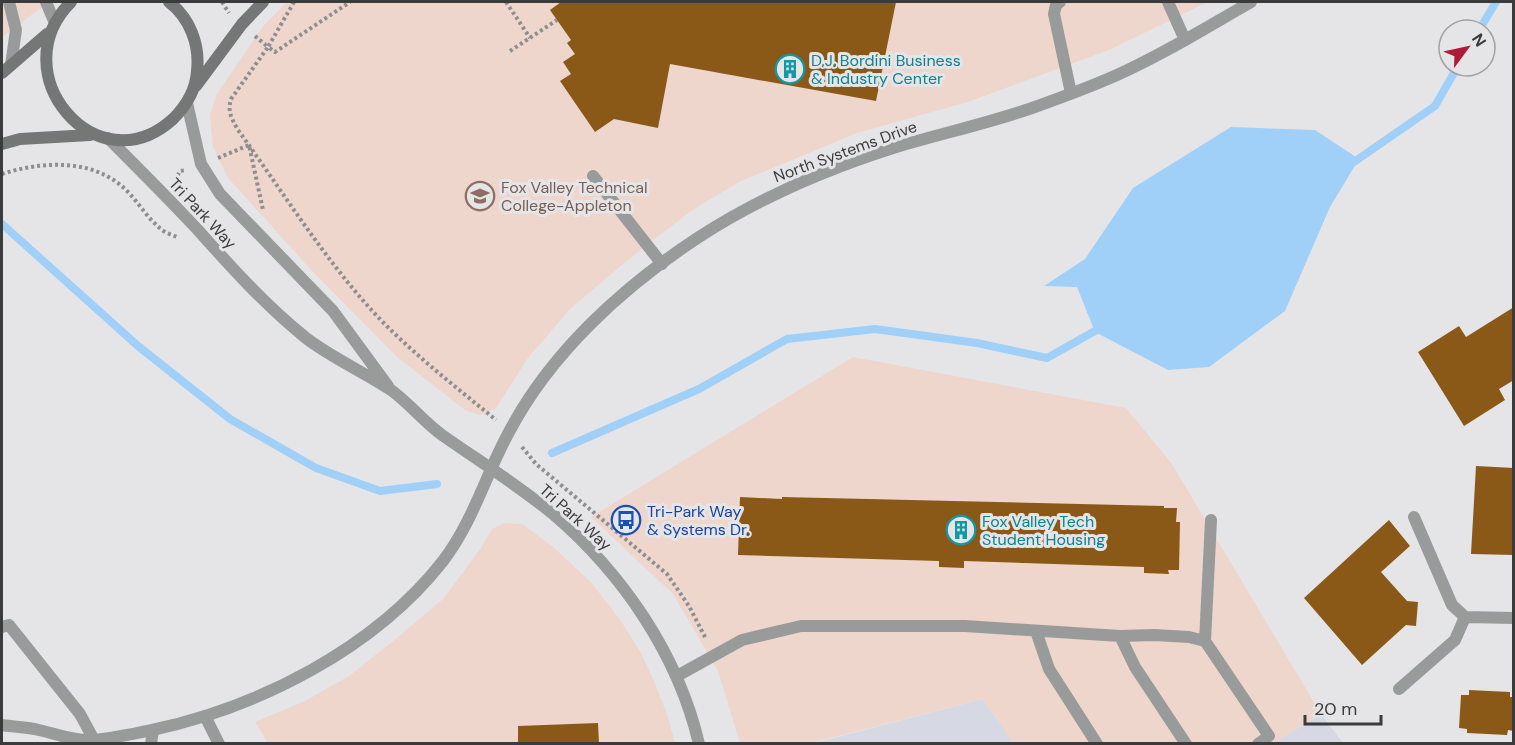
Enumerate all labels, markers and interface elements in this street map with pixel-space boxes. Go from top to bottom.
north arrow [1437,18,1497,78]
text: N [1467,29,1491,51]
place label: D.J. Bordini Business & Industry Center [811,50,961,89]
building icon: D.J. Bordini Business & Industry Center [774,53,806,85]
street label: North Systems Drive [771,116,920,187]
street label: Tri Park Way [164,173,241,253]
place label: Fox Valley Technical College-Appleton [501,177,648,216]
school or university icon: Fox Valley Technical College-Appleton [464,180,496,212]
street label: Tri Park Way [535,479,616,555]
place label: Tri-Park Way & Systems Dr. [647,501,750,540]
bus stop icon: Tri-Park Way & Systems Dr. [610,504,642,536]
place label: Fox Valley Tech Student Housing [982,511,1105,550]
building icon: Fox Valley Tech Student Housing [945,514,977,546]
scale bar [1305,688,1382,726]
text: 20 m [1314,697,1357,721]

